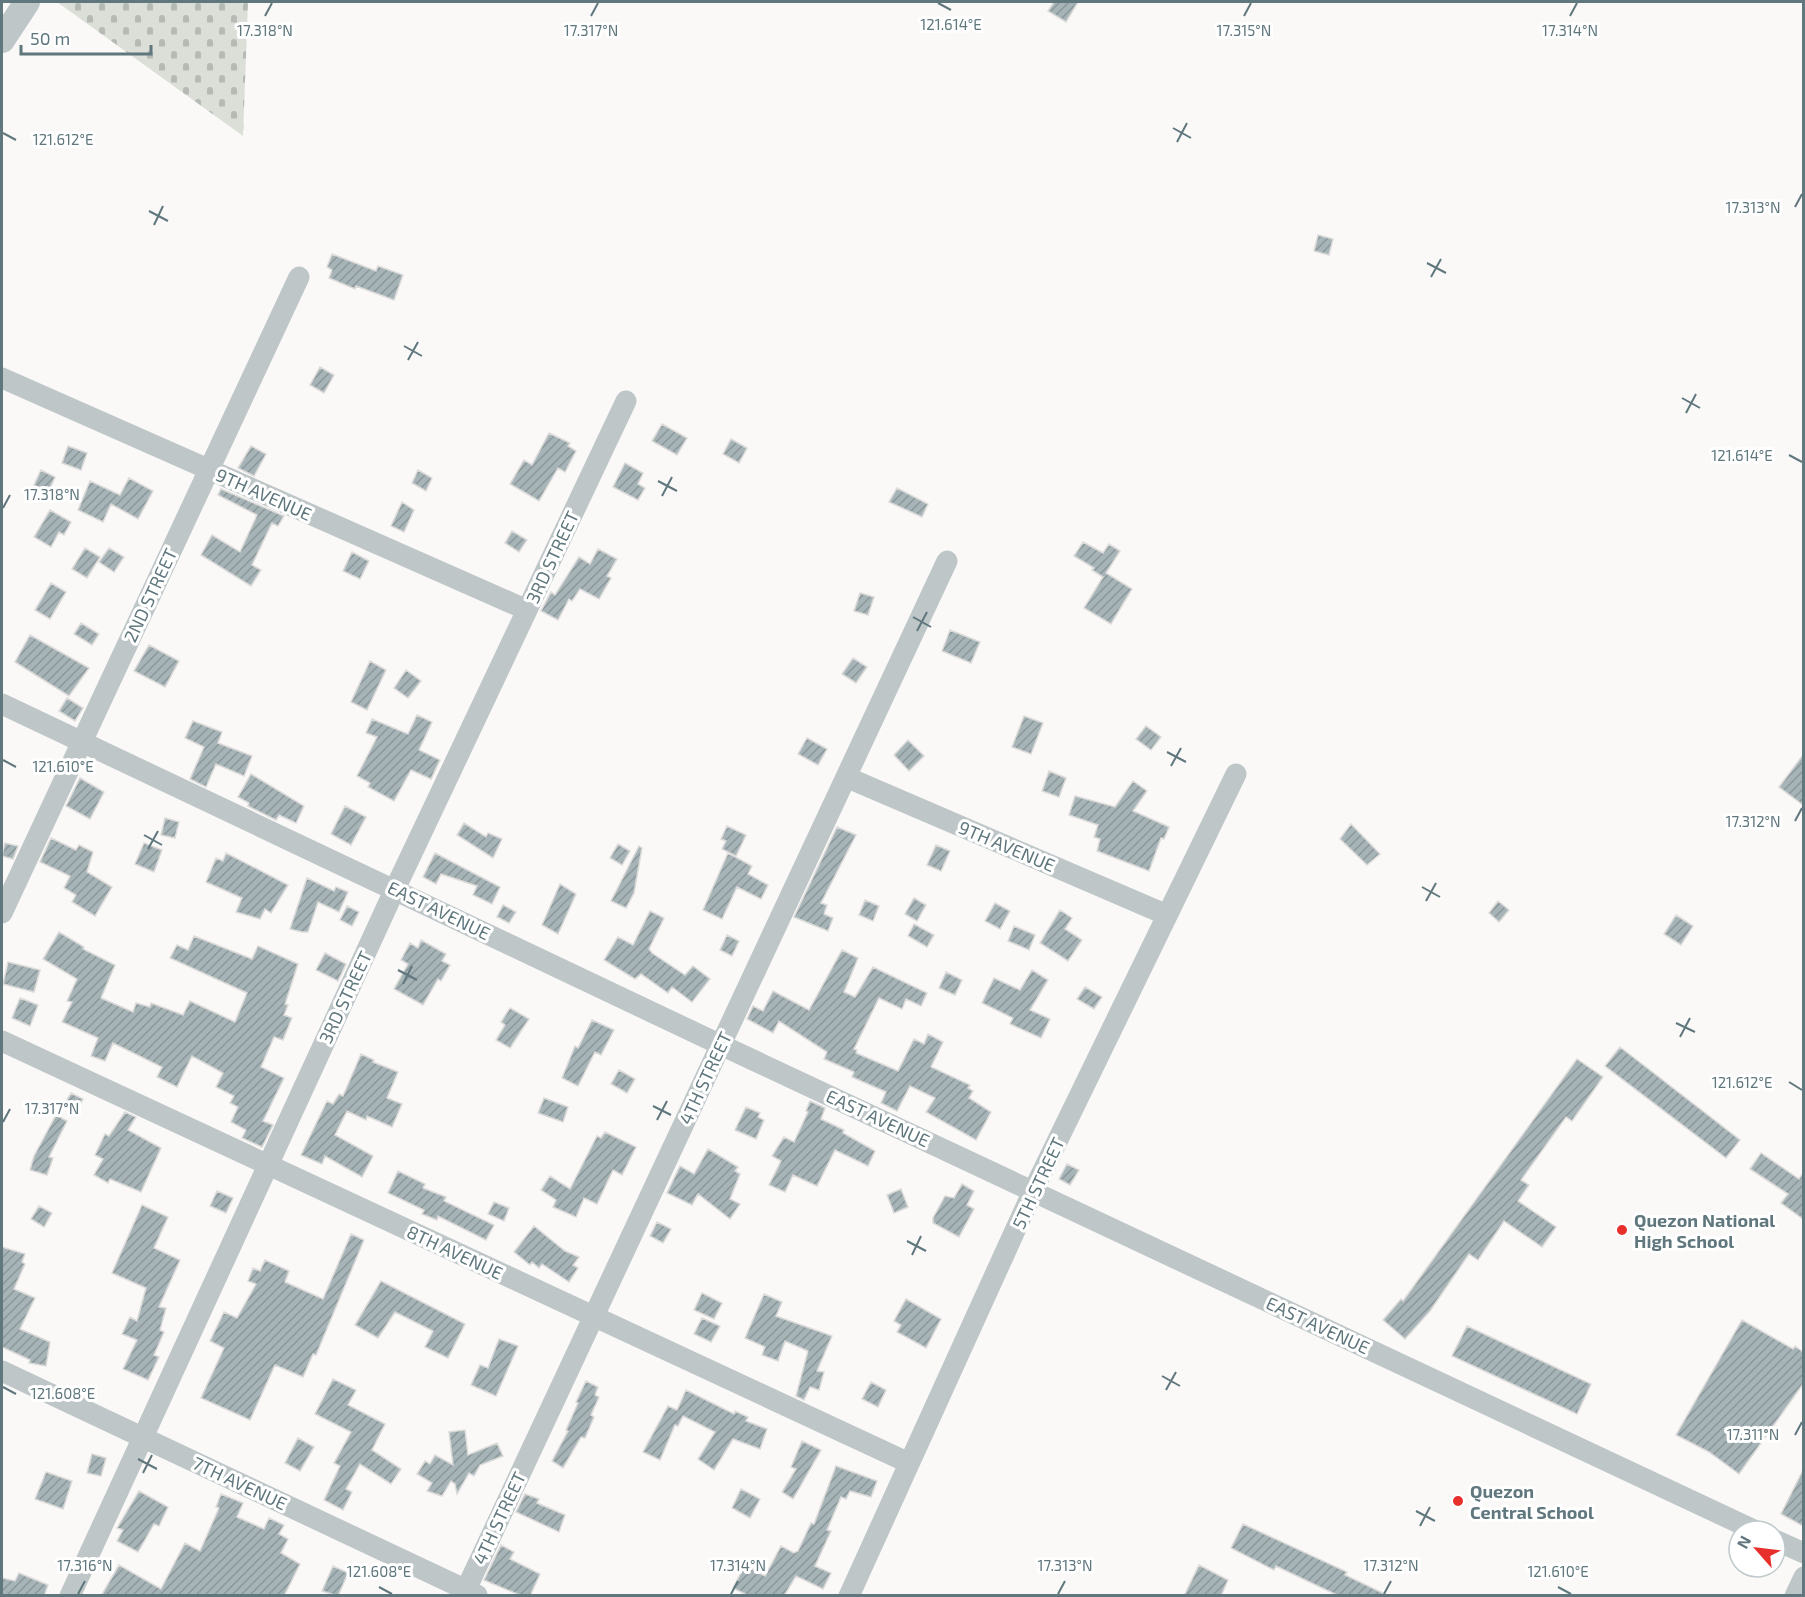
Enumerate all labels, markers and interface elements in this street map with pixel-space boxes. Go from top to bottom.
text: 121.614°E [920,15,982,33]
scale bar [21,18,152,56]
text: 17.318°N [237,21,293,39]
text: 17.317°N [564,21,618,39]
text: 17.315°N [1217,21,1271,39]
text: 17.314°N [1542,21,1598,39]
text: 50 m [30,27,70,49]
text: 121.612°E [33,130,93,148]
text: 17.313°N [1725,198,1781,216]
text: 121.614°E [1711,446,1773,464]
street label: 9TH AVENUE [213,463,315,525]
text: 17.318°N [24,485,80,503]
street label: 3RD STREET [521,507,583,607]
street label: 2ND STREET [119,544,182,645]
text: 121.610°E [32,757,94,775]
text: 17.312°N [1725,812,1781,830]
street label: 9TH AVENUE [955,816,1059,876]
street label: EAST AVENUE [384,876,494,944]
street label: 3RD STREET [314,947,376,1047]
street label: 4TH STREET [674,1028,736,1128]
text: 121.612°E [1712,1073,1772,1091]
street label: EAST AVENUE [823,1084,933,1152]
text: 17.317°N [25,1099,79,1117]
street label: 5TH STREET [1007,1133,1069,1232]
place label: Quezon National High School [1634,1209,1775,1252]
street label: 8TH AVENUE [404,1220,506,1284]
marker: Quezon National High School [1615,1223,1629,1237]
street label: EAST AVENUE [1263,1291,1373,1359]
text: 121.608°E [31,1384,95,1402]
text: 17.311°N [1727,1425,1779,1443]
street label: 7TH AVENUE [189,1452,291,1514]
street label: 4TH STREET [468,1468,530,1568]
place label: Quezon Central School [1470,1480,1594,1523]
marker: Quezon Central School [1451,1494,1465,1508]
north arrow [1727,1519,1787,1579]
text: N [1732,1532,1754,1551]
text: 17.316°N [57,1556,113,1574]
text: 17.314°N [710,1556,766,1574]
text: 17.313°N [1037,1556,1093,1574]
text: 17.312°N [1363,1556,1419,1574]
text: 121.608°E [347,1562,411,1580]
text: 121.610°E [1527,1562,1589,1580]

